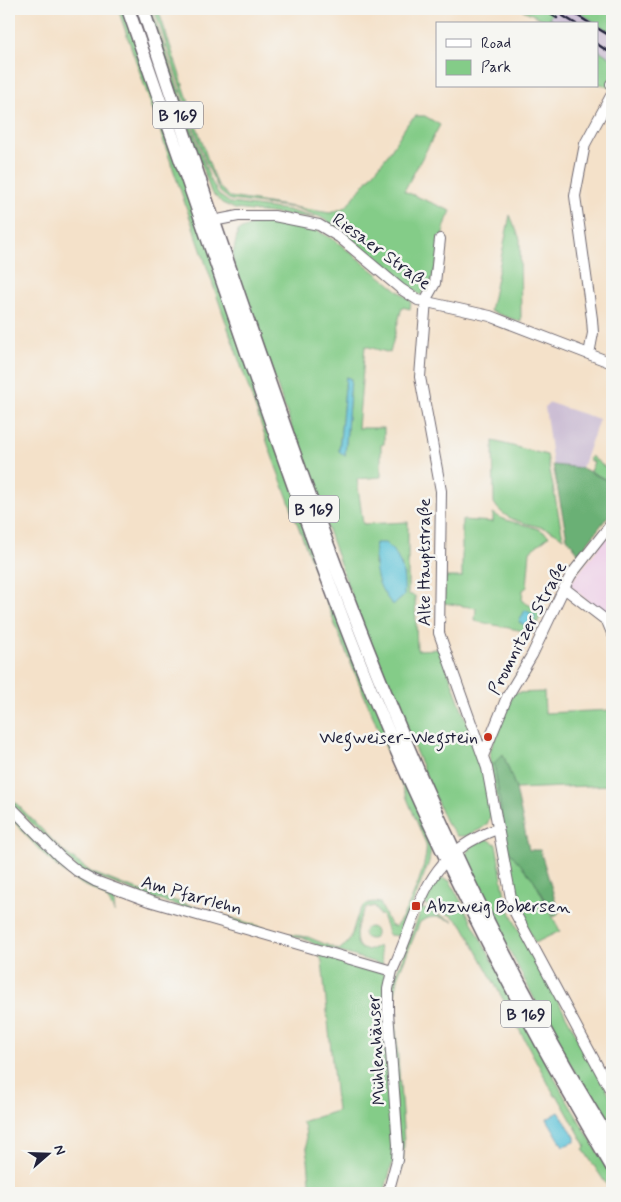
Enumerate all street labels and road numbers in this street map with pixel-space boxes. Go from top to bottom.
road number: B 169 [153,102,203,128]
street label: Riesaer Straße [327,208,436,296]
road number: B 169 [289,496,339,522]
street label: Alte Hauptstraße [413,498,437,626]
street label: Promnitzer Straße [483,558,573,699]
street label: Am Pfarrlehn [138,870,245,922]
street label: Mühlenhäuser [362,994,392,1106]
road number: B 169 [501,1001,551,1028]

